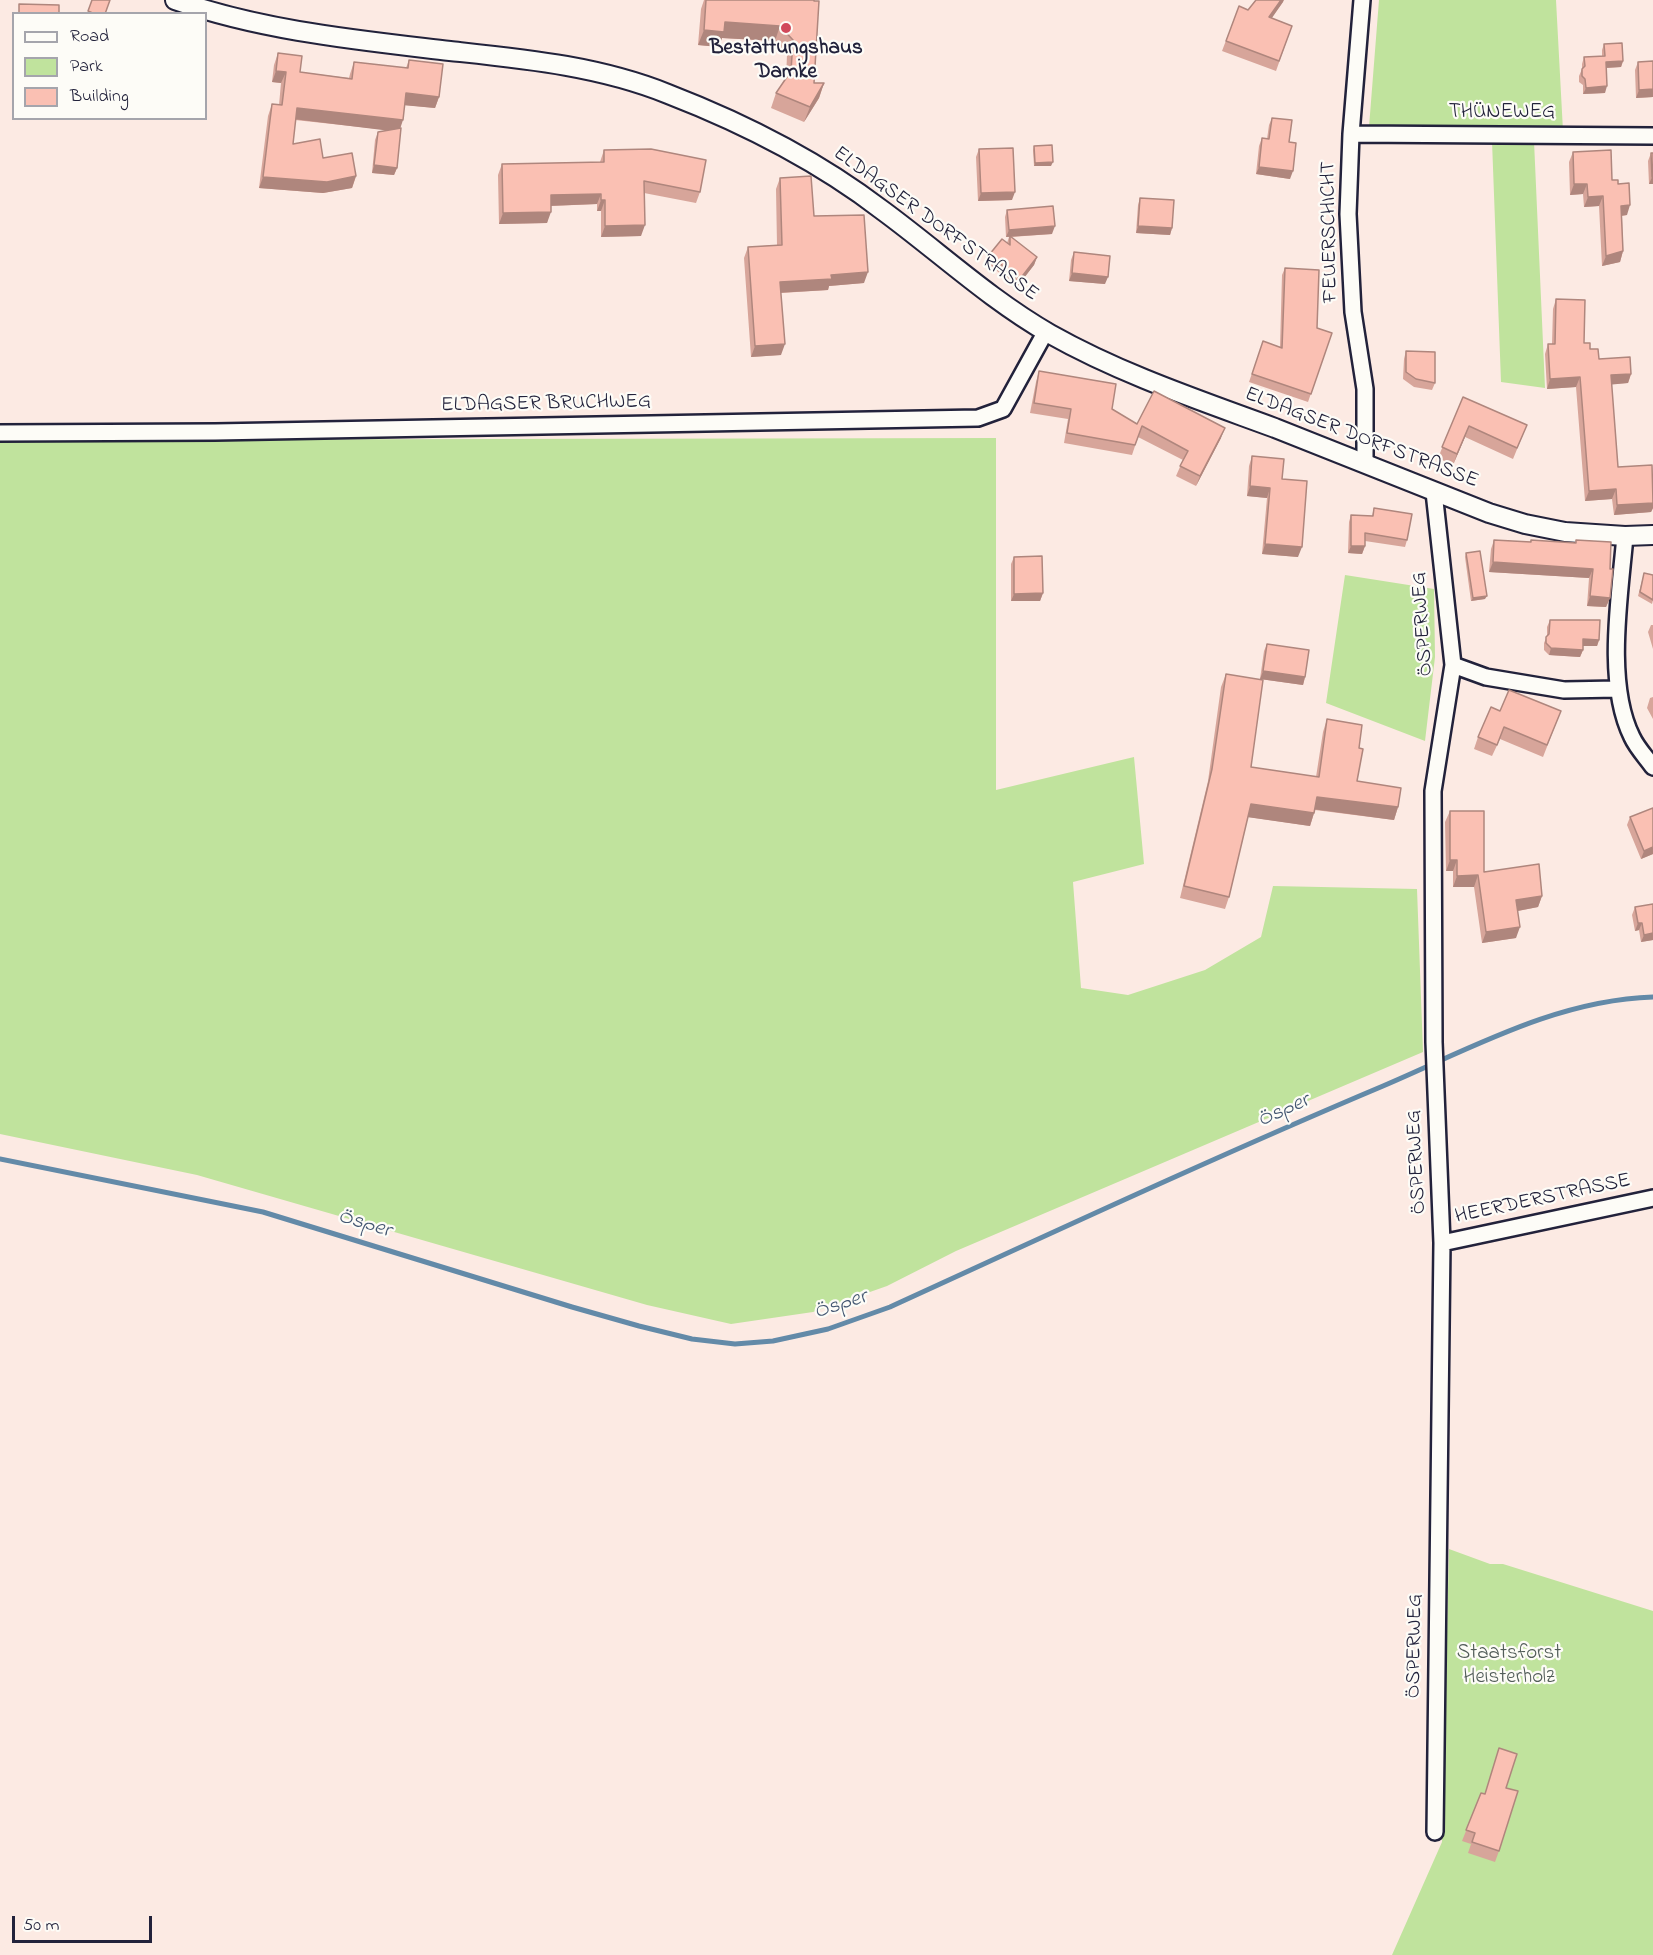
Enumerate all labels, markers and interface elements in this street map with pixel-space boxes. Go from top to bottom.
legend [12,12,207,120]
marker: Bestattungshaus Damke [779,21,793,35]
text: Road [70,24,109,50]
place label: Bestattungshaus Damke [709,37,863,87]
text: Park [70,54,103,80]
text: Building [70,84,129,110]
street label: THÜNEWEG [1449,101,1555,127]
street label: ELDAGSER DORFSTRASSE [827,142,1043,308]
street label: FEUERSCHICHT [1317,161,1345,303]
street label: ELDAGSER DORFSTRASSE [1241,383,1481,495]
street label: ELDAGSER BRUCHWEG [441,391,651,419]
street label: ÖSPERWEG [1408,571,1440,677]
water label: Ösper [1254,1089,1314,1135]
street label: ÖSPERWEG [1403,1109,1433,1215]
street label: HEERDERSTRASSE [1453,1169,1633,1231]
water label: Ösper [334,1204,394,1246]
water label: Ösper [811,1285,871,1327]
street label: ÖSPERWEG [1402,1593,1430,1699]
park label: Staatsforst Heisterholz [1457,1642,1561,1692]
scale bar [15,1904,154,1942]
text: 50 m [23,1913,60,1939]

